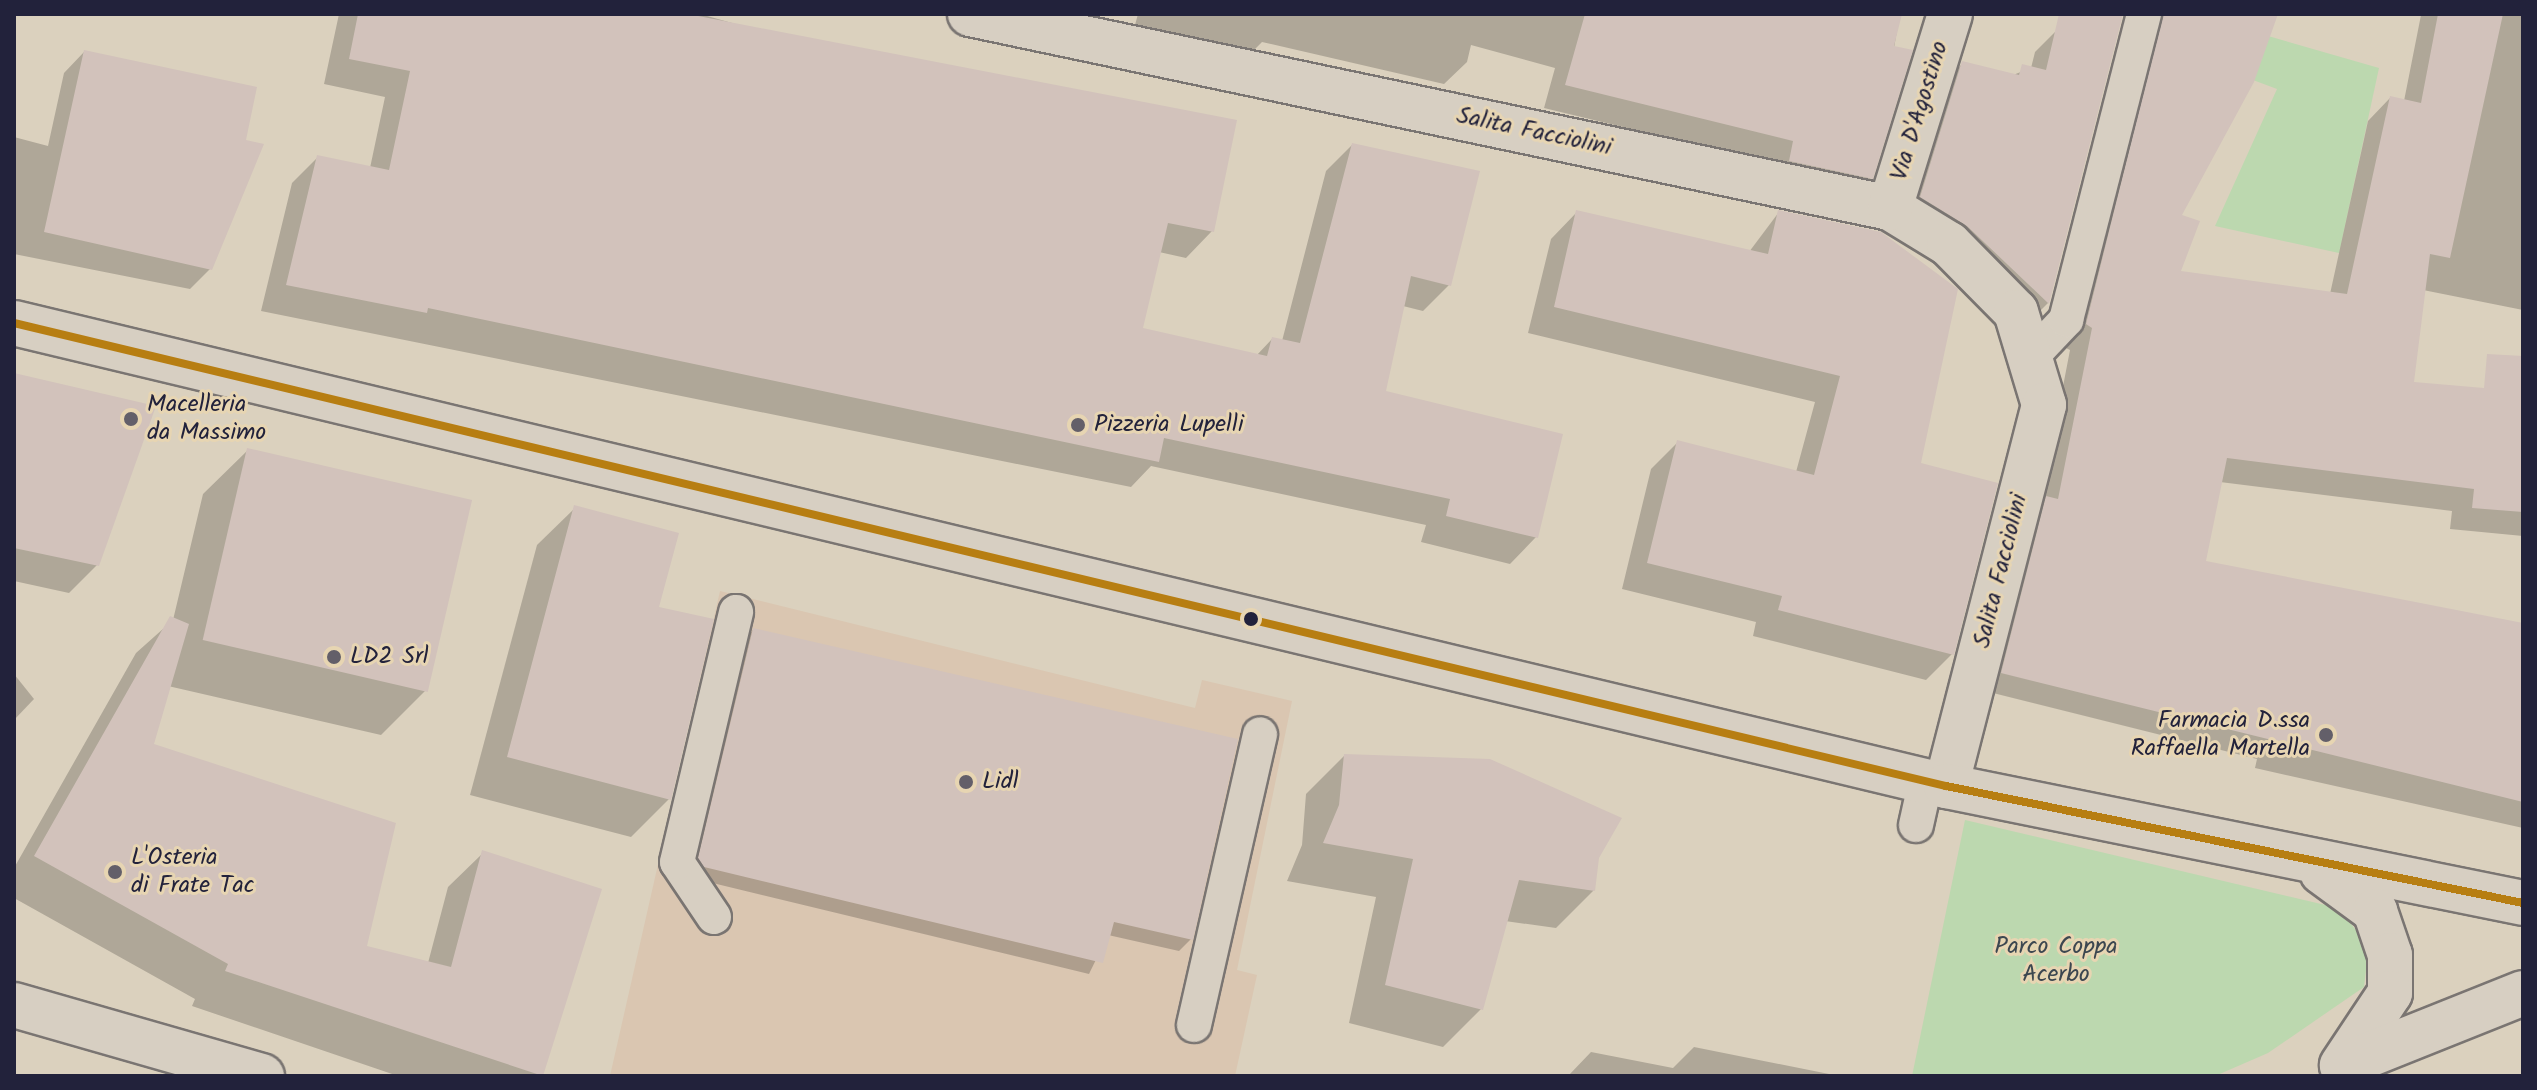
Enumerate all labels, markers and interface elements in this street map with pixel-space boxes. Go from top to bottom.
street label: Via D'Agostino [1885,38,1955,184]
street label: Salita Facciolini [1454,102,1614,162]
place label: Macelleria da Massimo [147,391,266,447]
marker: Macelleria da Massimo [122,410,140,428]
place label: Pizzeria Lupelli [1094,411,1244,439]
marker: Pizzeria Lupelli [1069,416,1087,434]
street label: Salita Facciolini [1968,491,2034,651]
unlabelled marker [1243,611,1259,627]
place label: LD2 Srl [350,643,429,671]
marker: LD2 Srl [325,648,343,666]
place label: Farmacia D.ssa Raffaella Martella [2131,707,2310,763]
marker: Farmacia D.ssa Raffaella Martella [2317,726,2335,744]
place label: Lidl [982,768,1019,796]
marker: Lidl [957,773,975,791]
place label: L'Osteria di Frate Tac [131,844,255,900]
marker: L'Osteria di Frate Tac [106,863,124,881]
park label: Parco Coppa Acerbo [1995,933,2117,989]

